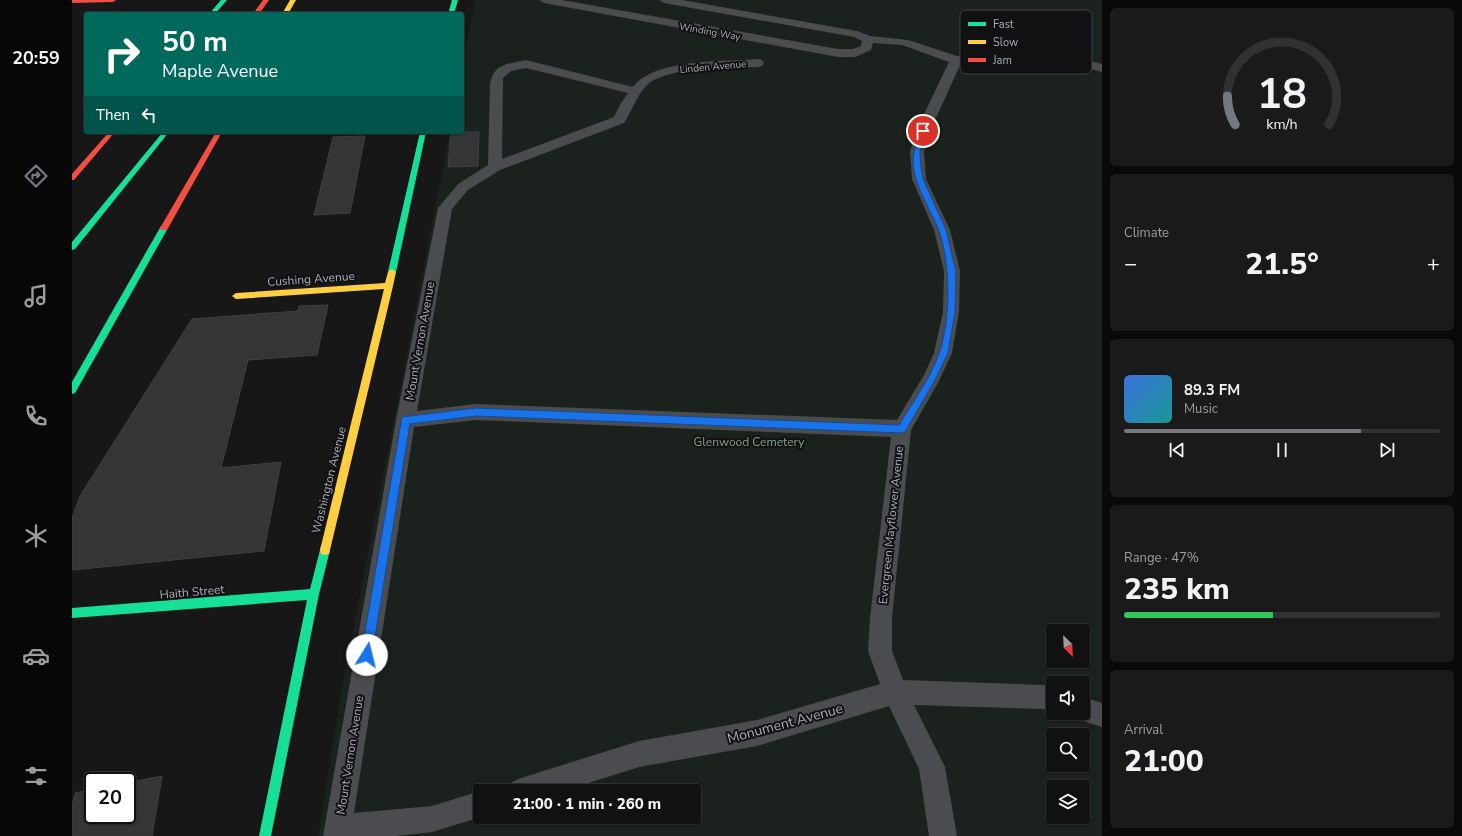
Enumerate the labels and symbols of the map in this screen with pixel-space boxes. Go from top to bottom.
legend [960,10,1092,74]
text: Fast [993,17,1014,32]
street label: Winding Way [678,20,742,44]
text: Slow [993,35,1018,50]
text: Jam [992,53,1012,68]
street label: Linden Avenue [679,57,747,77]
pin [906,114,940,148]
street label: Cushing Avenue [267,268,355,290]
street label: Mount Vernon Avenue [402,280,438,402]
street label: Washington Avenue [308,425,350,535]
park label: Glenwood Cemetery [694,434,805,450]
street label: Evergreen Mayflower Avenue [875,445,907,605]
street label: Haith Street [159,581,226,603]
north arrow [1046,624,1090,668]
position arrow [346,634,388,676]
street label: Mount Vernon Avenue [333,694,367,816]
street label: Monument Avenue [725,699,845,748]
speed limit sign: 20 [84,772,136,824]

